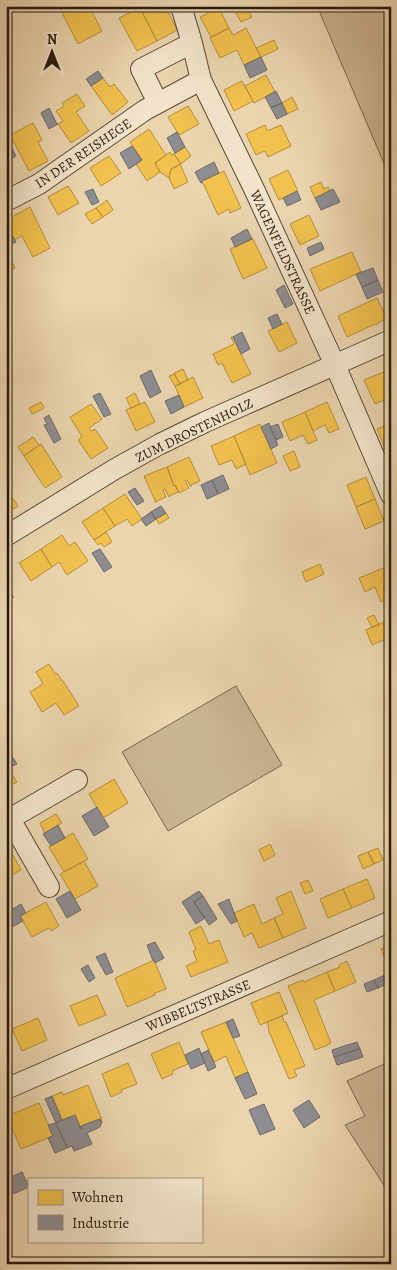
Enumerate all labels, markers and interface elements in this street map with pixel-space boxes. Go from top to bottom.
north arrow [28,28,78,78]
text: N [47,30,57,49]
street label: IN DER REISHEGE [31,114,135,193]
street label: WAGENFELDSTRASSE [245,186,320,317]
street label: ZUM DROSTENHOLZ [132,394,256,467]
street label: WIBBELTSTRASSE [142,975,254,1037]
legend [28,1178,202,1242]
text: Wohnen [71,1187,124,1207]
text: Industrie [72,1213,130,1233]

